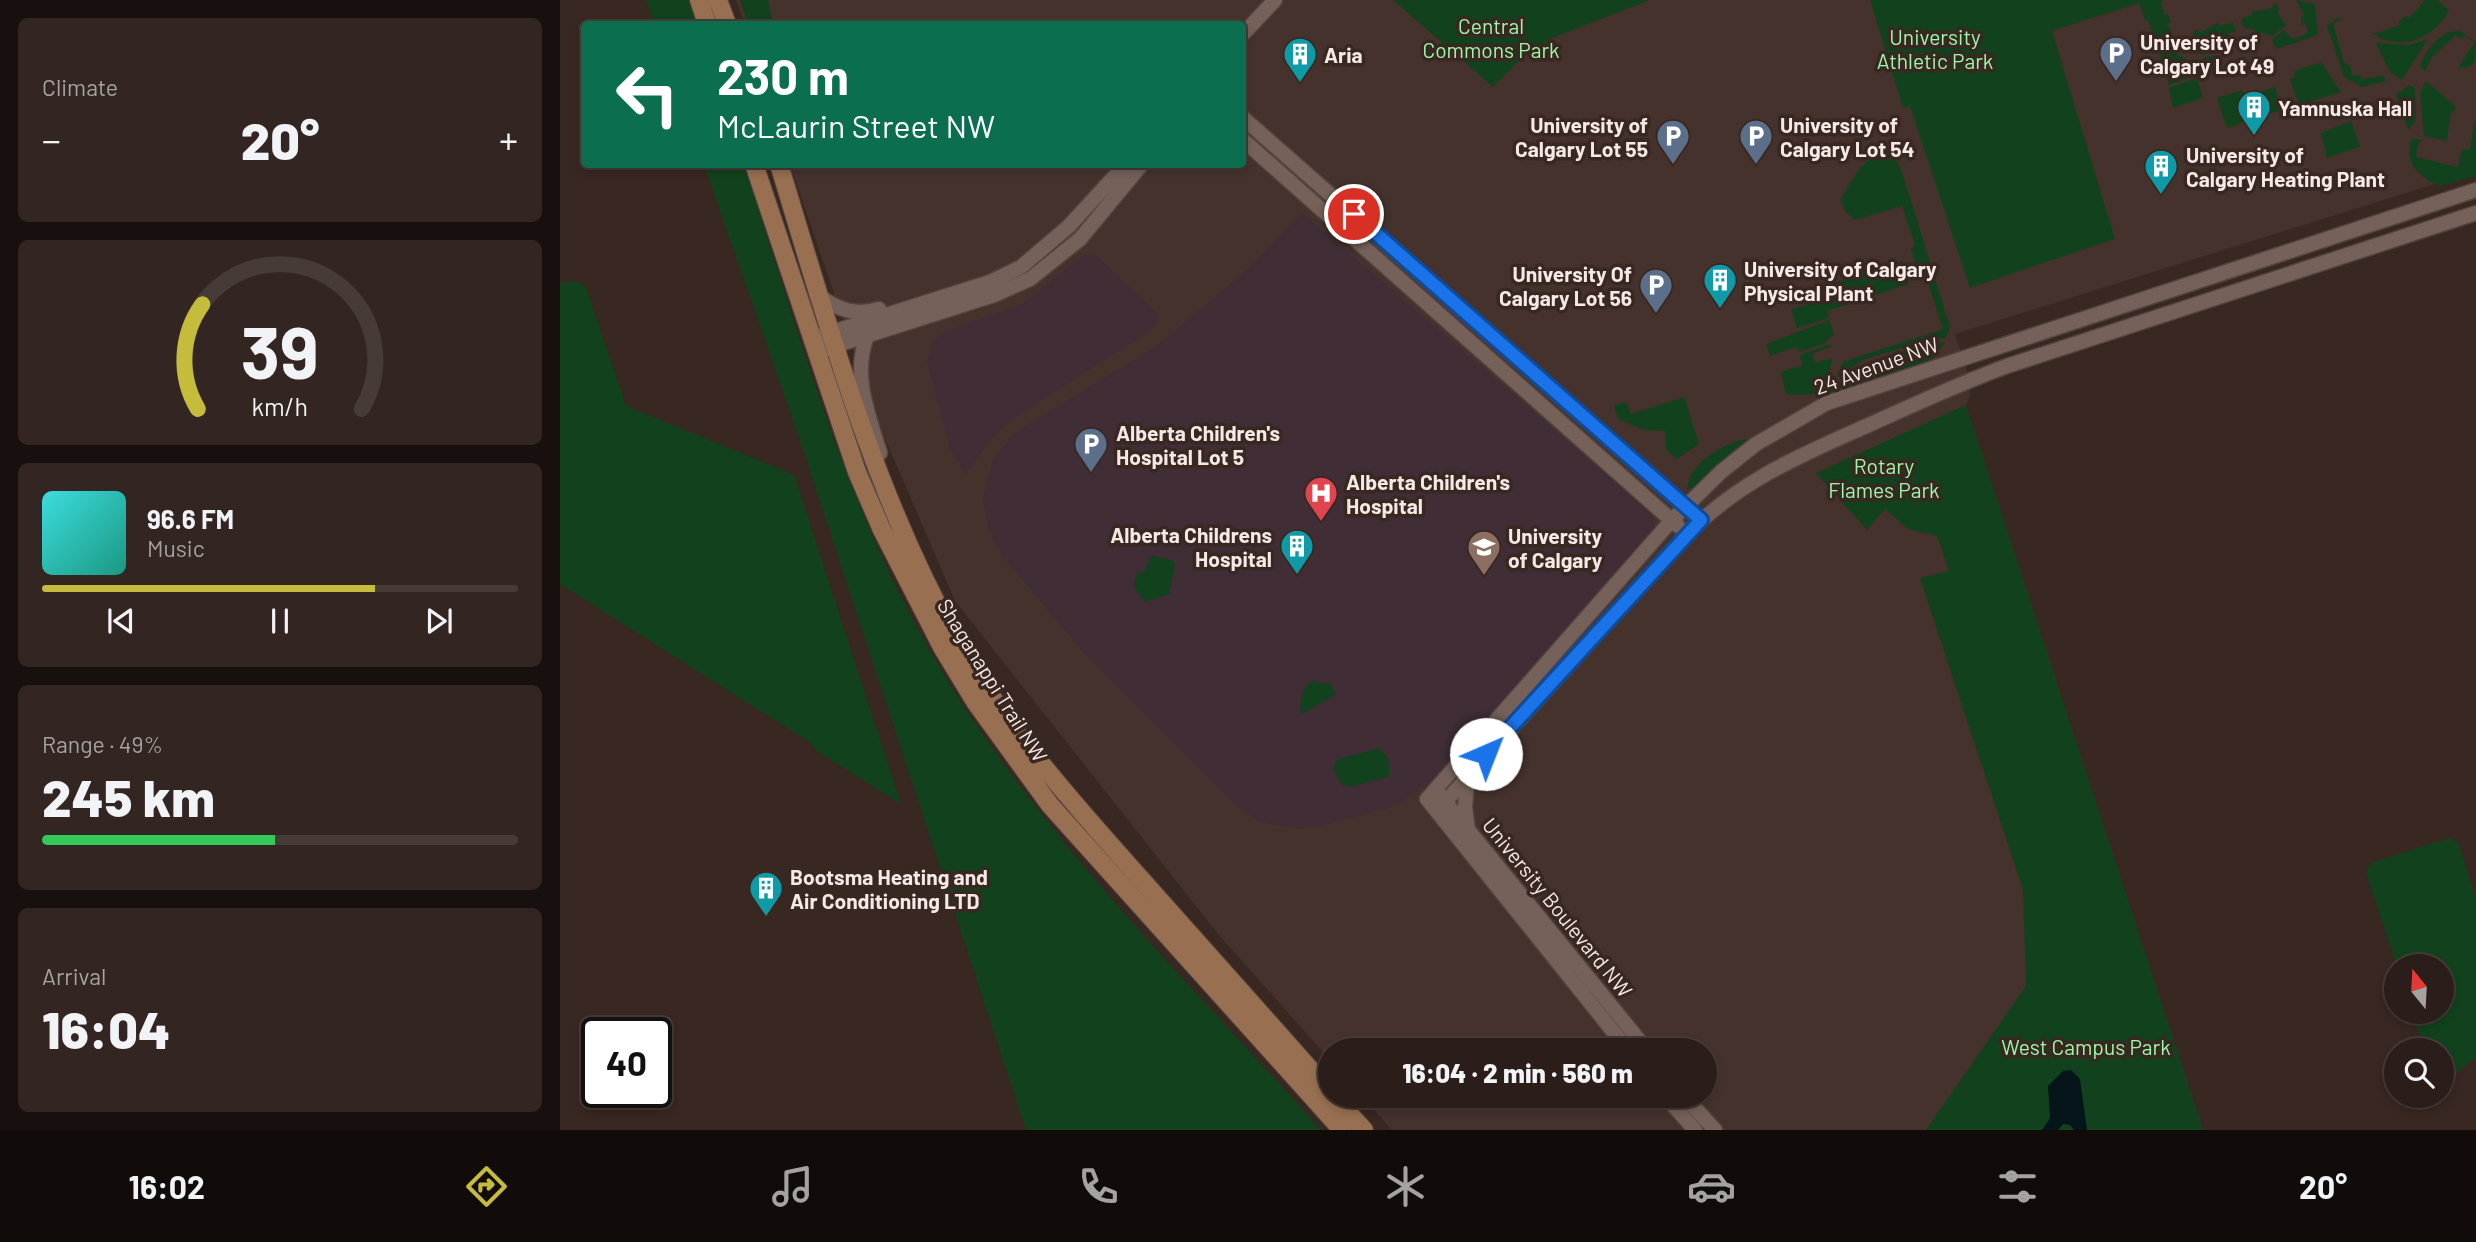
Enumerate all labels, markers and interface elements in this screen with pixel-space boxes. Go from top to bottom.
park label: Central Commons Park [1422,13,1560,62]
park label: University Athletic Park [1877,24,1993,73]
place label: University of Calgary Lot 49 [2140,29,2274,78]
parking icon: University of Calgary Lot 49 [2097,34,2135,83]
building icon: Aria [1281,35,1319,84]
place label: Aria [1324,42,1363,67]
text: 230 m [717,46,849,105]
icon: left [602,49,693,140]
text: Climate [42,73,118,101]
building icon: Yamnuska Hall [2235,88,2273,137]
place label: Yamnuska Hall [2278,95,2412,120]
text: McLaurin Street NW [717,106,995,144]
text: 20° [241,108,319,170]
place label: University of Calgary Lot 55 [1515,112,1648,161]
place label: University of Calgary Lot 54 [1780,112,1914,161]
text: − [42,116,61,162]
text: + [499,116,518,162]
parking icon: University of Calgary Lot 55 [1654,117,1692,166]
parking icon: University of Calgary Lot 54 [1737,117,1775,166]
place label: University of Calgary Heating Plant [2186,142,2385,191]
building icon: University of Calgary Heating Plant [2142,147,2180,196]
pin [1324,184,1384,244]
icon: arrive [1335,195,1373,233]
place label: University of Calgary Physical Plant [1744,256,1937,305]
place label: University Of Calgary Lot 56 [1499,261,1632,310]
building icon: University of Calgary Physical Plant [1701,261,1739,310]
parking icon: University Of Calgary Lot 56 [1637,266,1675,315]
text: 39 [241,306,319,394]
street label: 24 Avenue NW [1810,331,1942,399]
text: km/h [252,390,308,420]
place label: Alberta Children's Hospital Lot 5 [1116,420,1280,469]
parking icon: Alberta Children's Hospital Lot 5 [1072,425,1110,474]
park label: Rotary Flames Park [1828,453,1940,502]
place label: Alberta Children's Hospital [1346,469,1510,518]
hospital icon: Alberta Children's Hospital [1302,474,1340,523]
text: 96.6 FM [147,503,234,534]
place label: Alberta Childrens Hospital [1110,522,1272,571]
place label: University of Calgary [1508,523,1603,572]
building icon: Alberta Childrens Hospital [1278,527,1316,576]
school or university icon: University of Calgary [1465,528,1503,577]
text: Music [147,534,205,562]
street label: Shaganappi Trail NW [933,594,1053,766]
icon: previous [102,602,140,640]
icon: pause [261,602,299,640]
icon: next [420,602,458,640]
position arrow [1449,717,1523,791]
text: Range · 49% [42,730,163,758]
text: 245 km [42,765,215,827]
street label: University Boulevard NW [1478,812,1638,1002]
place label: Bootsma Heating and Air Conditioning LTD [790,864,988,913]
building icon: Bootsma Heating and Air Conditioning LTD [747,869,785,918]
north arrow [2384,954,2454,1024]
map controls [2384,954,2454,1108]
text: Arrival [42,962,106,990]
text: 16:04 [42,997,170,1059]
speed limit sign: 40 [581,1017,672,1108]
park label: West Campus Park [2001,1034,2171,1059]
button: search [2384,1038,2454,1108]
text: 16:04 · 2 min · 560 m [1402,1057,1633,1088]
icon: directions [462,1162,511,1211]
icon: music [768,1162,817,1211]
icon: phone [1074,1162,1123,1211]
icon: climate [1381,1162,1430,1211]
icon: car [1687,1162,1736,1211]
icon: filters [1993,1162,2042,1211]
text: 16:02 [129,1167,205,1205]
text: 20° [2299,1167,2347,1205]

